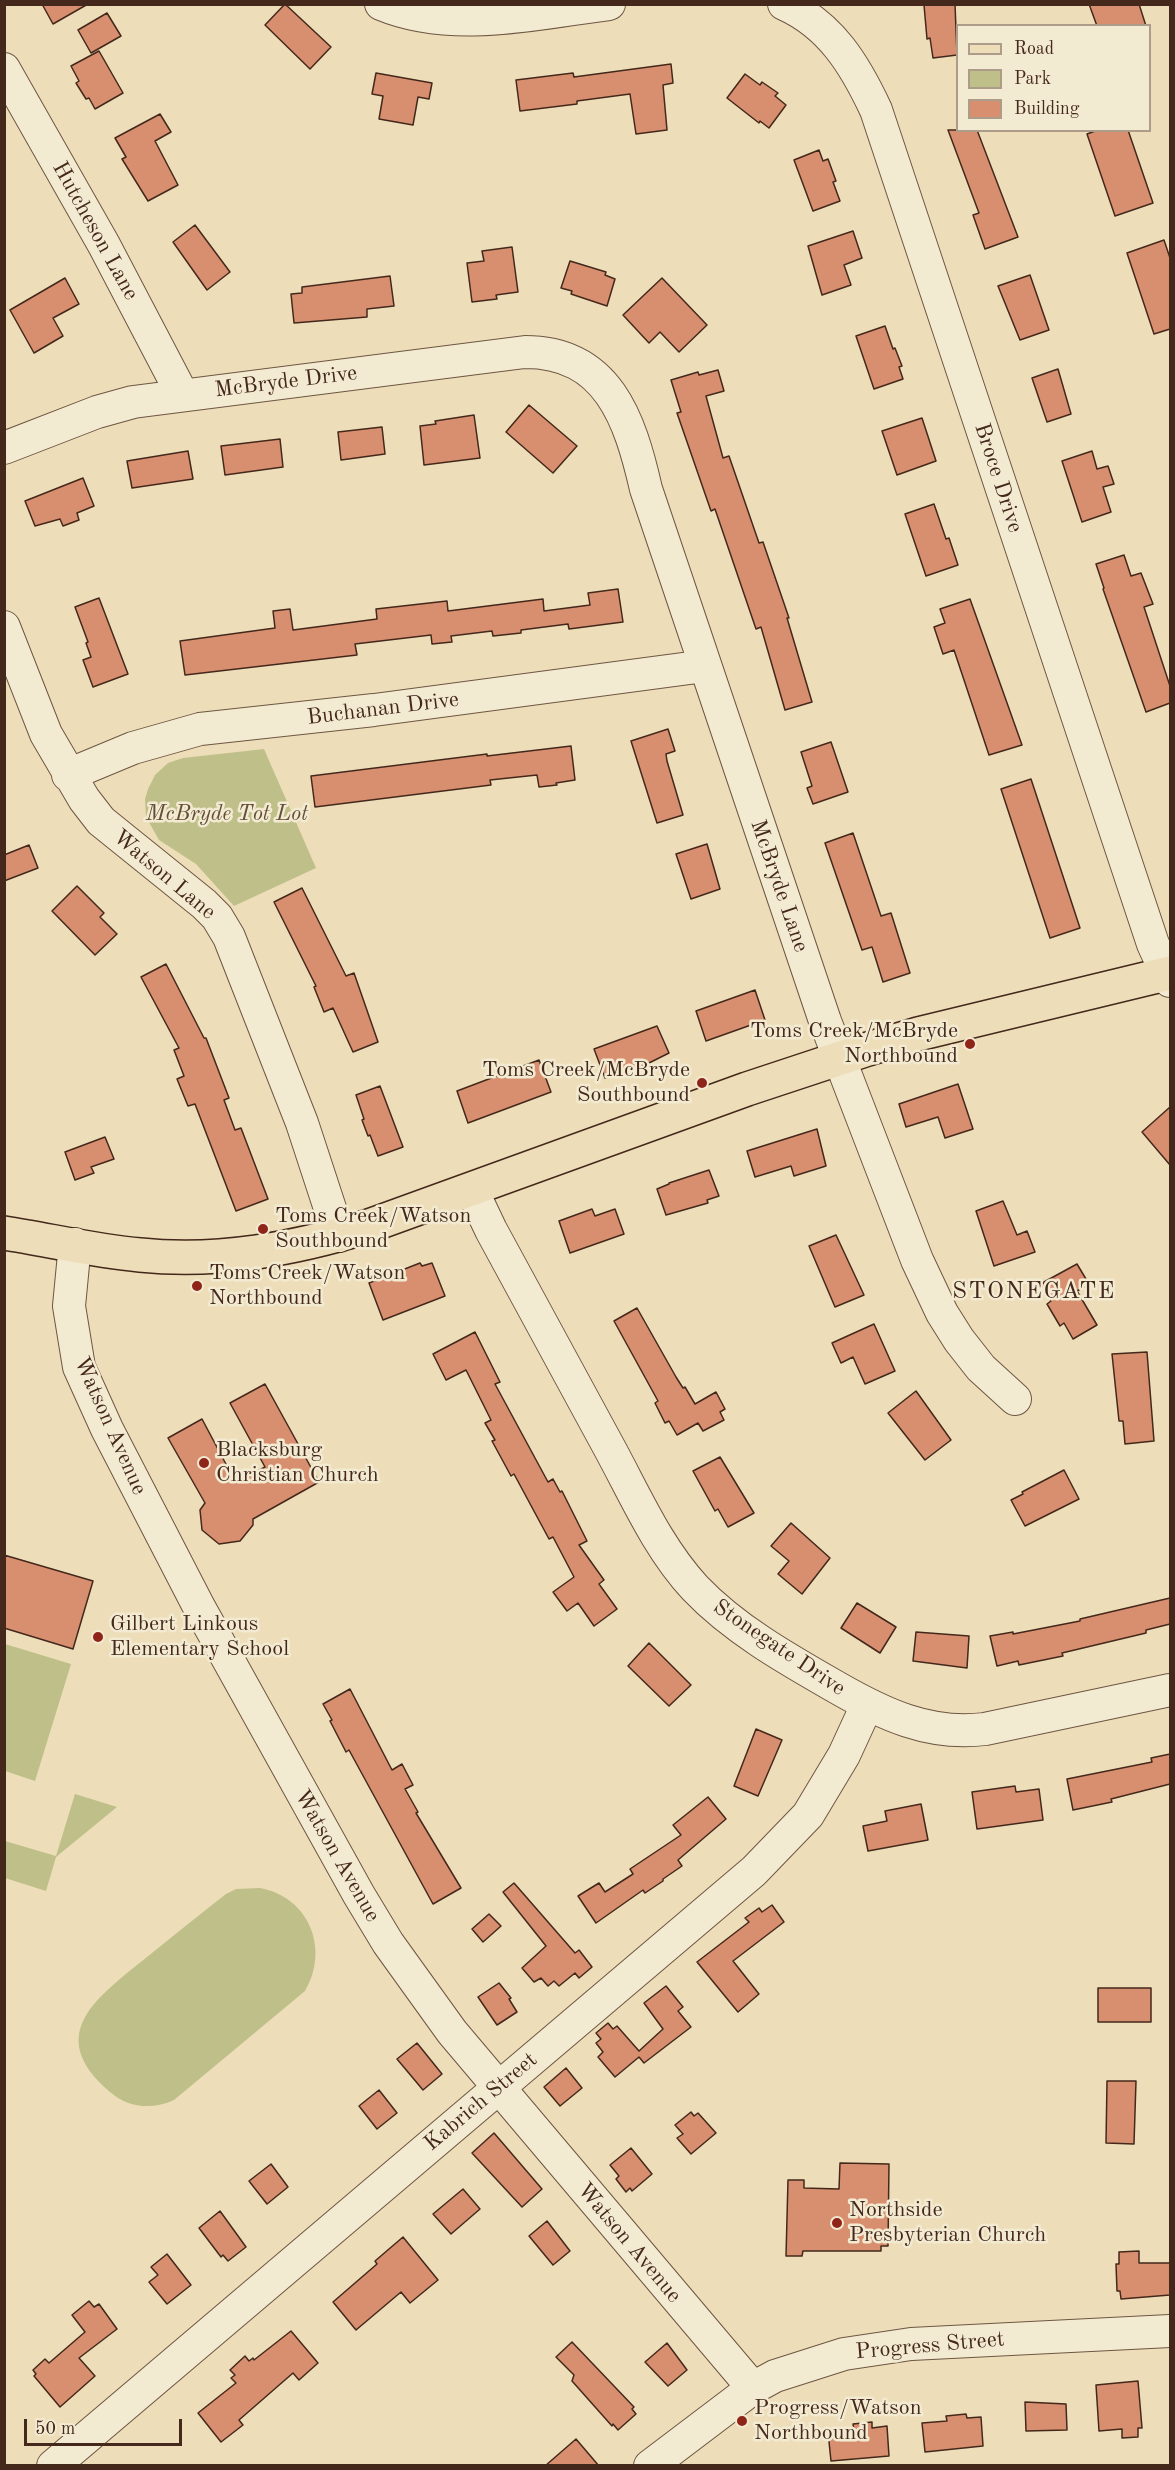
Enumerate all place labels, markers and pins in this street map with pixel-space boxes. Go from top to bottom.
place label: Toms Creek/McBryde Northbound [750,1018,958,1070]
marker: Toms Creek/McBryde Northbound [963,1037,977,1051]
place label: Toms Creek/McBryde Southbound [482,1057,690,1108]
marker: Toms Creek/McBryde Southbound [695,1076,709,1090]
place label: Toms Creek/Watson Southbound [275,1203,471,1254]
marker: Toms Creek/Watson Southbound [256,1222,270,1236]
place label: Toms Creek/Watson Northbound [209,1260,405,1312]
marker: Toms Creek/Watson Northbound [190,1279,204,1293]
place label: Blacksburg Christian Church [216,1437,379,1488]
marker: Blacksburg Christian Church [197,1456,211,1470]
place label: Gilbert Linkous Elementary School [110,1611,289,1663]
marker: Gilbert Linkous Elementary School [91,1630,105,1644]
place label: Northside Presbyterian Church [849,2197,1046,2248]
marker: Northside Presbyterian Church [830,2216,844,2230]
place label: Progress/Watson Northbound [754,2395,922,2446]
marker: Progress/Watson Northbound [735,2414,749,2428]

